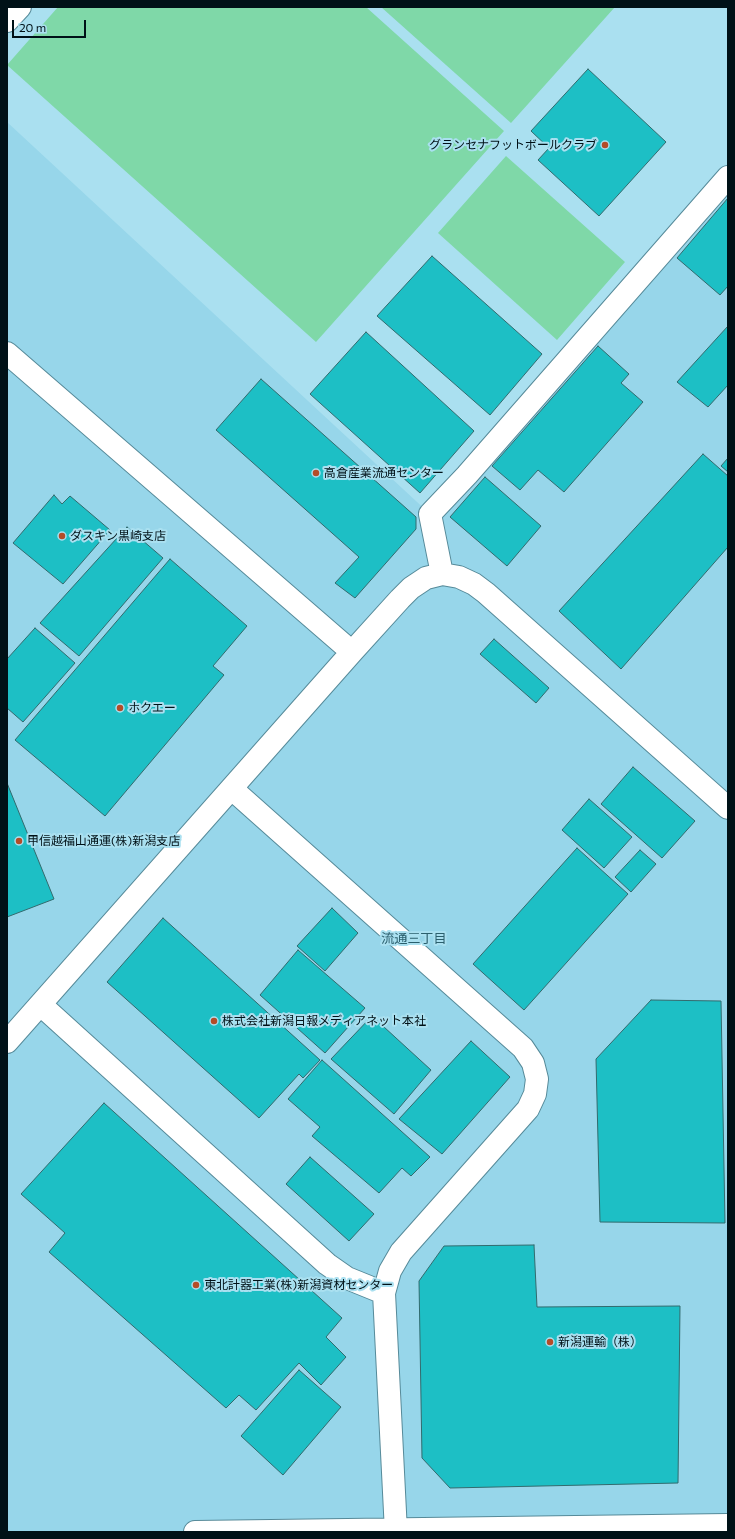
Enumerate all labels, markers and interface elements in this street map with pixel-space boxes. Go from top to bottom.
scale bar [14,12,88,38]
text: 20 m [19,20,46,34]
place label: グランセナフットボールクラブ [429,138,597,152]
marker: グランセナフットボールクラブ [600,140,610,150]
place label: 高倉産業流通センター [324,466,444,480]
marker: 高倉産業流通センター [311,468,321,478]
place label: ダスキン黒崎支店 [70,529,166,543]
marker: ダスキン黒崎支店 [57,531,67,541]
place label: ホクエー [128,701,176,715]
marker: ホクエー [115,703,125,713]
place label: 甲信越福山通運(株)新潟支店 [27,834,180,848]
marker: 甲信越福山通運(株)新潟支店 [14,836,24,846]
district label: 流通三丁目 [382,931,446,947]
place label: 株式会社新潟日報メディアネット本社 [222,1014,426,1028]
marker: 株式会社新潟日報メディアネット本社 [209,1016,219,1026]
place label: 東北計器工業(株)新潟資材センター [204,1278,393,1292]
marker: 東北計器工業(株)新潟資材センター [191,1280,201,1290]
place label: 新潟運輸（株） [558,1335,642,1349]
marker: 新潟運輸（株） [545,1337,555,1347]

